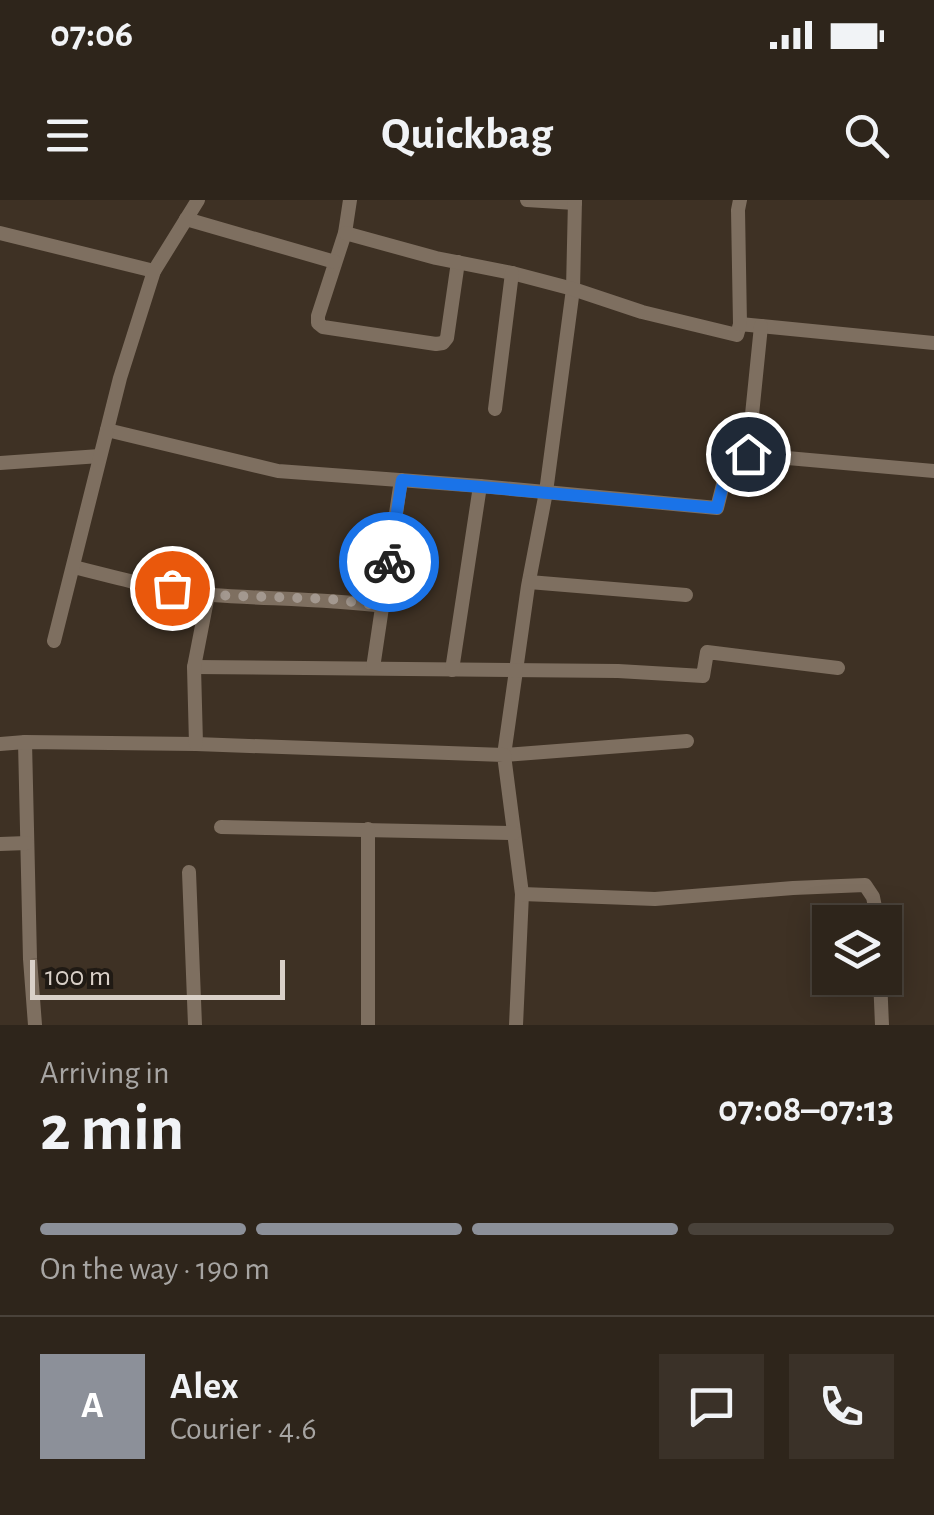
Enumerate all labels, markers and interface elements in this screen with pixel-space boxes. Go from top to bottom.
text: 07:06 [50,16,133,54]
icon: menu [40,108,95,163]
icon: search [839,108,894,163]
text: Quickbag [381,112,553,157]
pin [706,412,791,497]
icon: home [721,427,776,482]
courier [339,512,439,612]
icon: bike [362,535,417,590]
pin [130,546,215,631]
icon: bag [145,561,200,616]
map controls [812,905,902,995]
button: layers [812,905,902,995]
scale bar [30,955,285,1000]
text: 100 m [45,963,111,991]
text: Arriving in [40,1057,169,1089]
text: 07:08–07:13 [718,1091,894,1129]
text: 2 min [40,1097,184,1162]
text: On the way · 190 m [40,1253,270,1285]
button: chat [659,1354,764,1459]
button: phone [789,1354,894,1459]
text: Alex [170,1368,239,1406]
text: A [81,1387,104,1425]
text: Courier · 4.6 [170,1413,317,1445]

